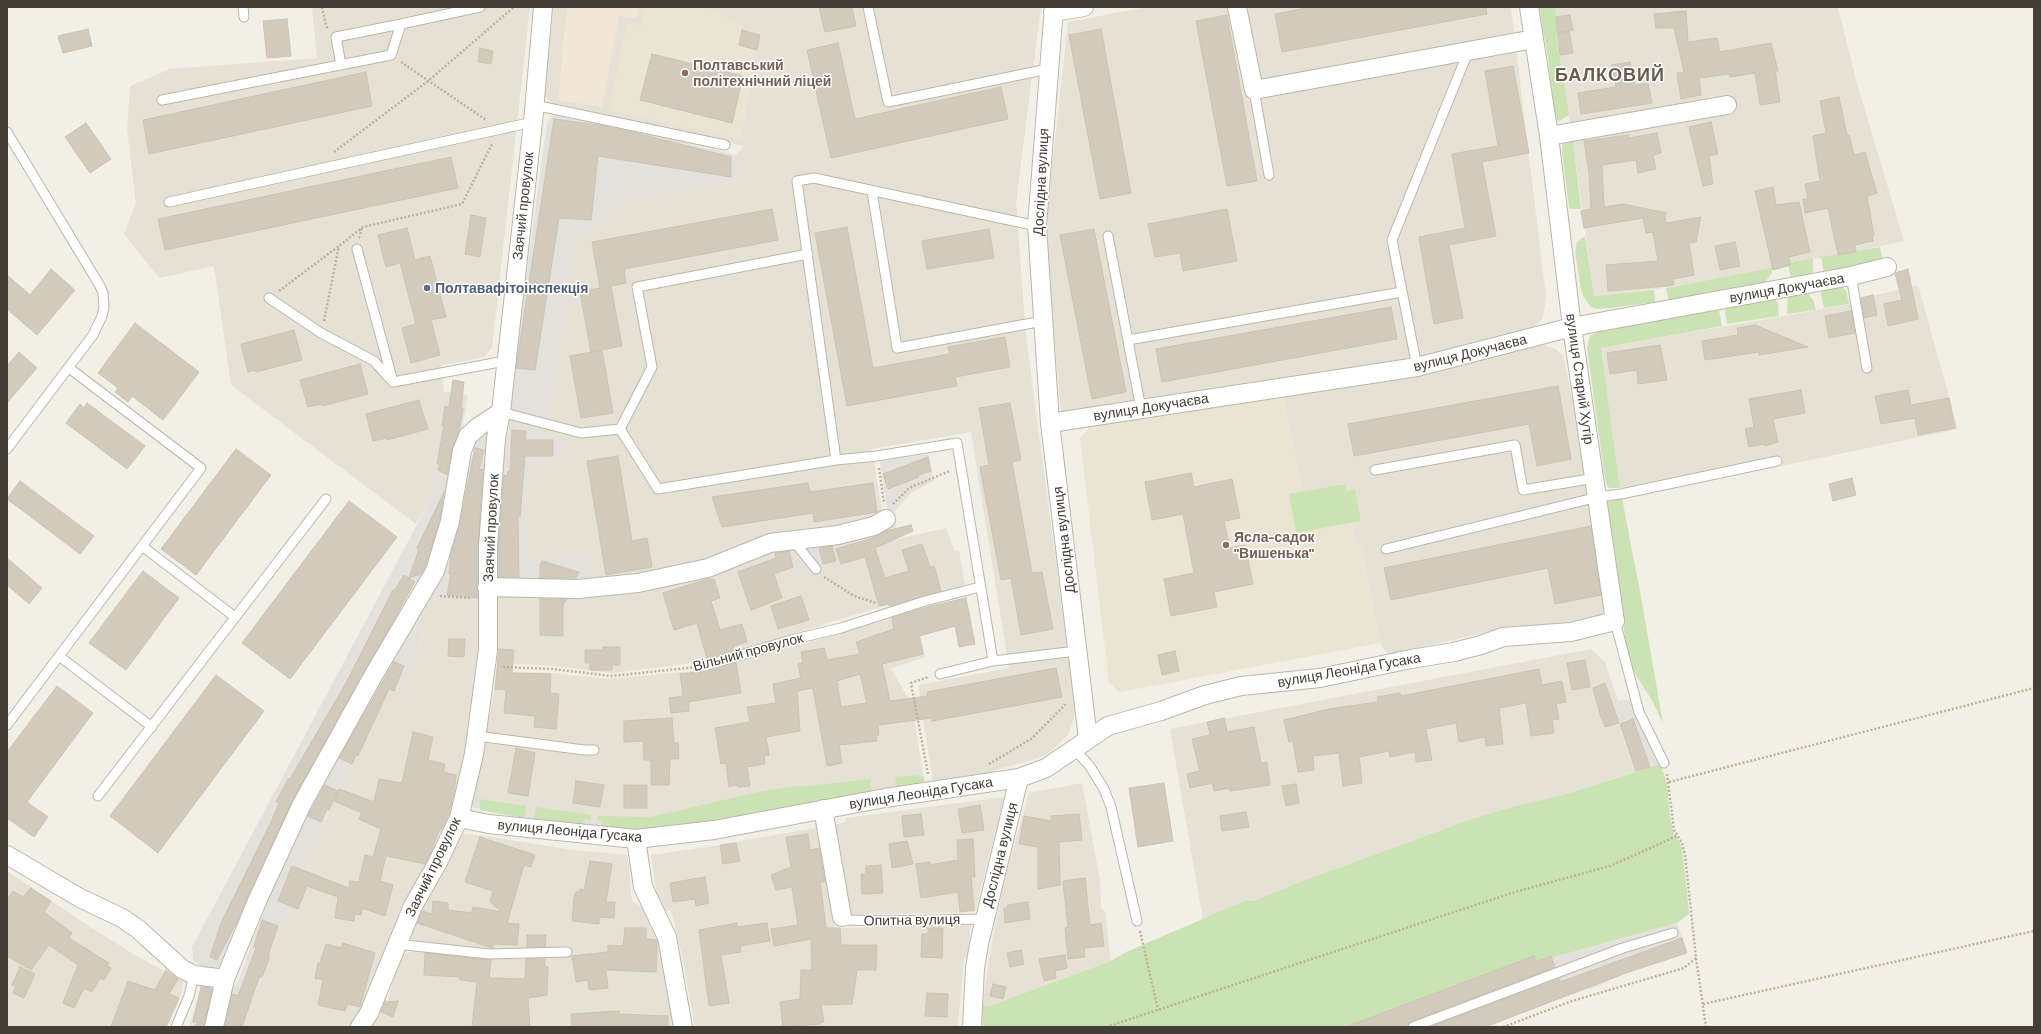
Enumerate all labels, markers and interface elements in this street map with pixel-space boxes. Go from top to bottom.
place label: Полтавський політехнічний ліцей [693,57,831,90]
district label: БАЛКОВИЙ [1555,64,1665,86]
marker: Полтавський політехнічний ліцей [680,68,690,78]
street label: Дослідна вулиця [1030,128,1052,236]
street label: Заячий провулок [509,151,537,261]
street label: вулиця Докучаєва [1728,270,1846,306]
place label: Полтавафітоінспекція [435,280,588,296]
marker: Полтавафітоінспекція [422,283,432,293]
street label: вулиця Старий Хутір [1563,313,1597,445]
street label: вулиця Докучаєва [1412,331,1528,375]
street label: вулиця Докучаєва [1092,390,1210,424]
street label: Заячий провулок [480,473,502,583]
street label: Дослідна вулиця [1049,486,1079,594]
place label: Ясла-садок "Вишенька" [1234,529,1314,562]
marker: Ясла-садок "Вишенька" [1221,540,1231,550]
street label: Вільний провулок [691,629,805,675]
street label: вулиця Леоніда Гусака [1276,649,1422,691]
street label: вулиця Леоніда Гусака [848,773,994,813]
street label: Дослідна вулиця [979,801,1021,909]
street label: Заячий провулок [402,814,464,920]
street label: вулиця Леоніда Гусака [497,816,643,846]
street label: Опитна вулиця [864,911,960,929]

